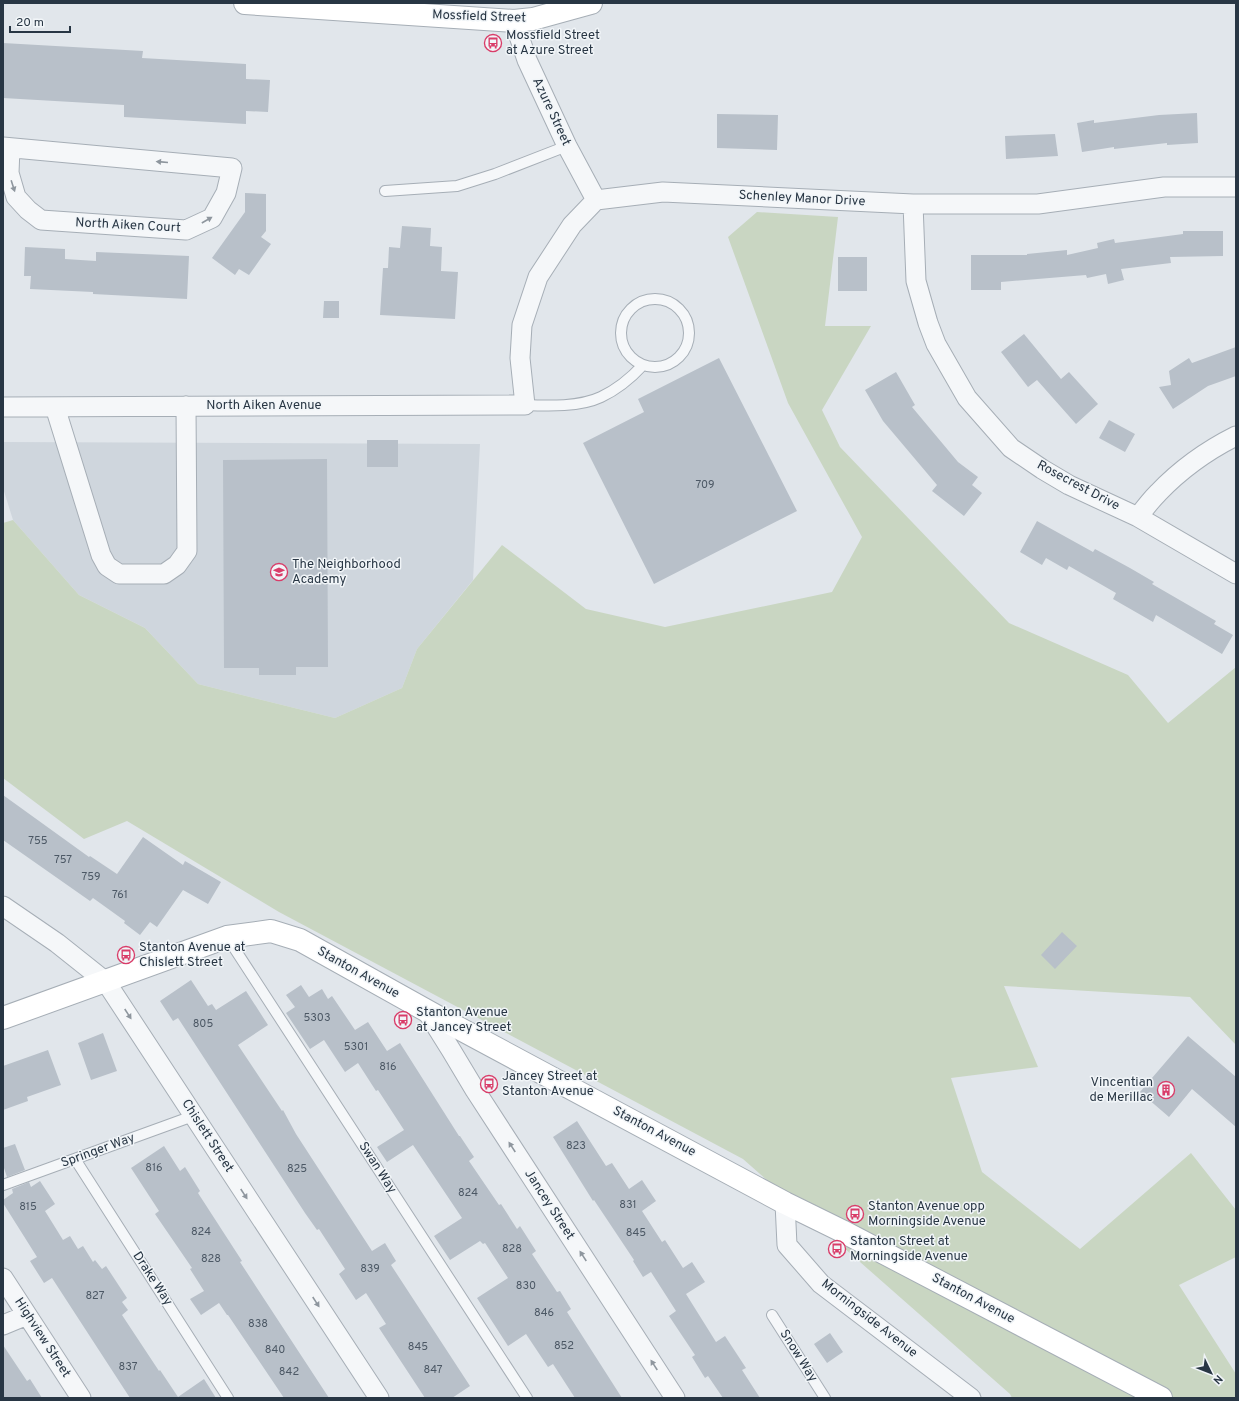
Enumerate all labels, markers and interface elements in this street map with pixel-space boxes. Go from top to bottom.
street label: Mossfield Street [432,7,526,27]
scale bar [10,8,70,34]
text: 20 m [16,15,44,31]
place label: Mossfield Street at Azure Street [506,28,600,59]
bus stop icon: Mossfield Street at Azure Street [483,33,503,53]
street label: Azure Street [528,75,574,149]
one-way arrow [156,159,169,165]
one-way arrow [10,181,16,193]
street label: Schenley Manor Drive [738,188,866,210]
street label: North Aiken Court [75,215,181,237]
one-way arrow [201,217,213,223]
street label: North Aiken Avenue [206,398,322,414]
street label: Rosecrest Drive [1034,457,1122,515]
house number: 709 [695,478,715,492]
place label: The Neighborhood Academy [292,557,401,588]
school or university icon: The Neighborhood Academy [269,562,289,582]
house number: 755 [28,834,48,848]
house number: 757 [54,853,72,867]
house number: 759 [81,870,101,884]
house number: 761 [112,888,128,902]
place label: Stanton Avenue at Chislett Street [139,940,246,971]
street label: Stanton Avenue [314,944,402,1002]
bus stop icon: Stanton Avenue at Chislett Street [116,945,136,965]
place label: Stanton Avenue at Jancey Street [416,1005,511,1036]
one-way arrow [124,1009,132,1019]
bus stop icon: Stanton Avenue at Jancey Street [393,1010,413,1030]
house number: 5303 [303,1011,331,1025]
house number: 805 [193,1017,213,1031]
house number: 5301 [344,1040,368,1054]
house number: 816 [379,1060,397,1074]
place label: Jancey Street at Stanton Avenue [502,1069,597,1100]
bus stop icon: Jancey Street at Stanton Avenue [479,1074,499,1094]
place label: Vincentian de Merillac [1089,1075,1153,1106]
building icon: Vincentian de Merillac [1156,1080,1176,1100]
street label: Chislett Street [177,1096,237,1176]
street label: Stanton Avenue [610,1103,698,1161]
street label: Springer Way [59,1130,137,1172]
street label: Swan Way [355,1139,400,1197]
house number: 823 [566,1139,586,1153]
one-way arrow [508,1142,516,1152]
house number: 816 [145,1161,163,1175]
house number: 825 [287,1162,307,1176]
street label: Jancey Street [520,1167,578,1243]
house number: 824 [458,1186,478,1200]
one-way arrow [241,1188,248,1200]
house number: 831 [619,1198,637,1212]
place label: Stanton Avenue opp Morningside Avenue [868,1199,986,1230]
house number: 815 [19,1200,37,1214]
bus stop icon: Stanton Avenue opp Morningside Avenue [845,1204,865,1224]
house number: 824 [191,1225,211,1239]
house number: 845 [626,1226,646,1240]
place label: Stanton Street at Morningside Avenue [850,1234,968,1265]
bus stop icon: Stanton Street at Morningside Avenue [827,1239,847,1259]
house number: 828 [502,1242,522,1256]
street label: Drake Way [129,1249,175,1309]
one-way arrow [579,1251,587,1261]
house number: 828 [201,1252,221,1266]
house number: 839 [360,1262,380,1276]
street label: Stanton Avenue [929,1270,1017,1328]
street label: Morningside Avenue [818,1276,920,1362]
house number: 830 [516,1279,536,1293]
house number: 827 [86,1289,105,1303]
street label: Highview Street [10,1295,74,1381]
one-way arrow [312,1297,320,1307]
house number: 846 [534,1306,554,1320]
house number: 838 [248,1317,268,1331]
street label: Snow Way [776,1327,820,1385]
house number: 852 [554,1339,574,1353]
house number: 845 [408,1340,428,1354]
house number: 840 [265,1343,285,1357]
north arrow [1191,1353,1231,1393]
one-way arrow [650,1359,657,1371]
house number: 837 [119,1360,138,1374]
house number: 847 [423,1363,443,1377]
house number: 842 [279,1365,299,1379]
text: N [1210,1371,1225,1387]

